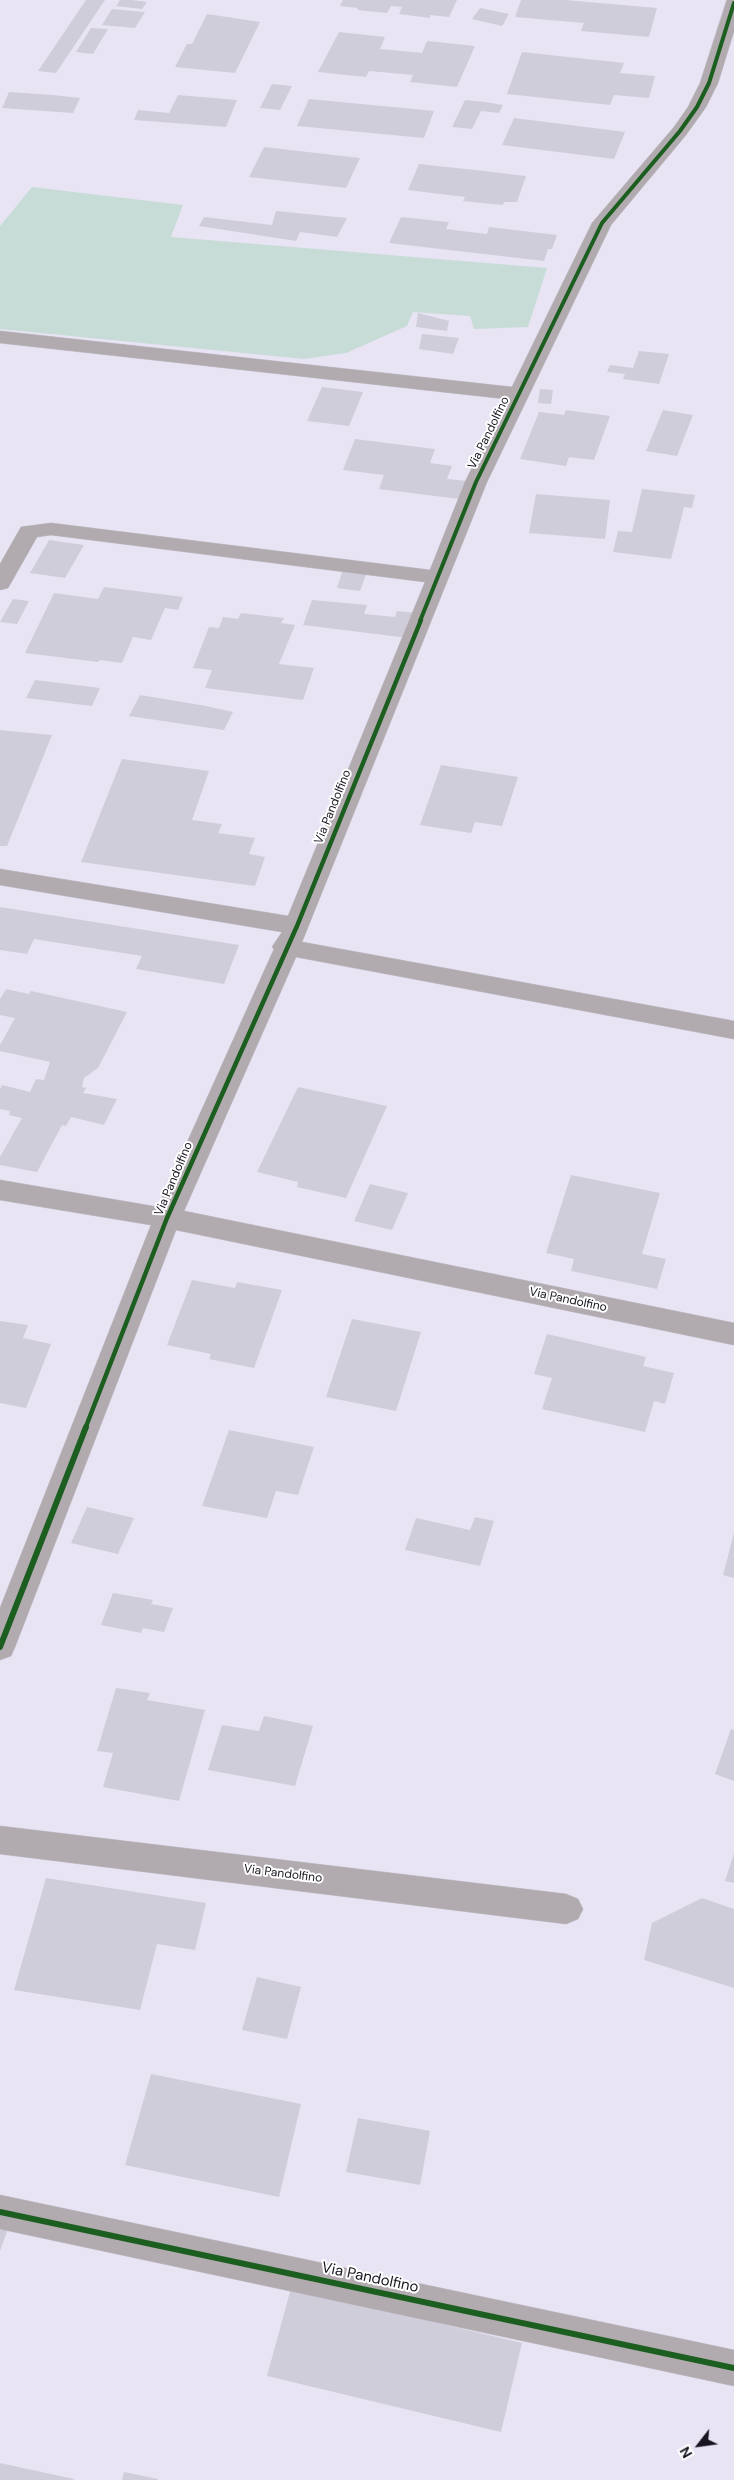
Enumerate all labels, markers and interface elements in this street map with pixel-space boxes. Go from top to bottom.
street label: Via Pandolfino [465,394,513,472]
street label: Via Pandolfino [312,768,354,846]
street label: Via Pandolfino [152,1140,196,1218]
street label: Via Pandolfino [528,1285,608,1315]
street label: Via Pandolfino [243,1862,323,1886]
street label: Via Pandolfino [320,2259,420,2297]
north arrow [674,2420,724,2470]
text: N [676,2444,696,2461]

